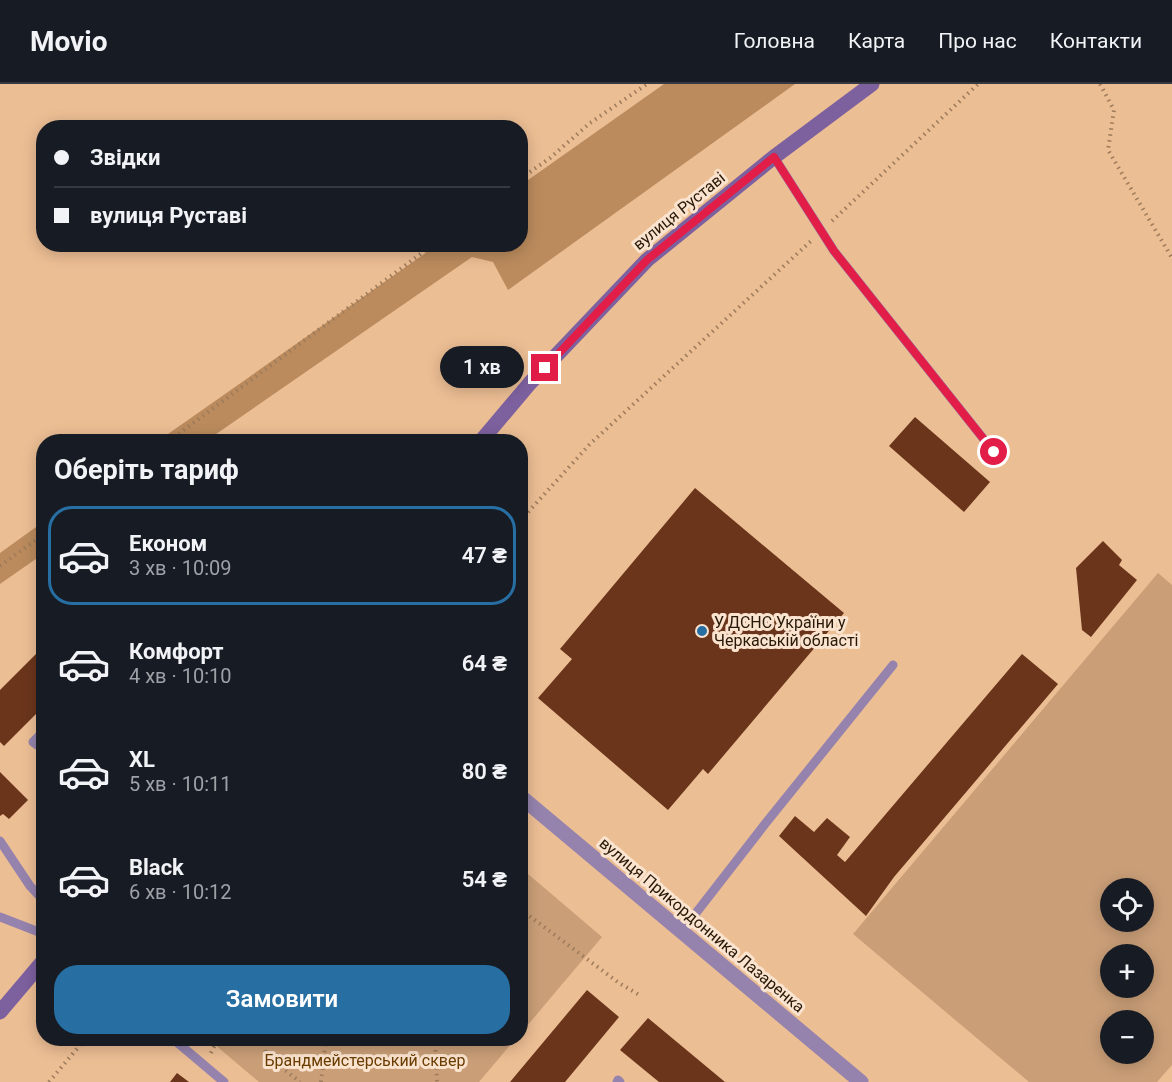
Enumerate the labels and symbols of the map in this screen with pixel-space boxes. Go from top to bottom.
street label: вулиця Руставі [629,168,729,254]
callout: 1 хв [440,347,524,389]
route end [531,354,558,381]
route start [980,438,1007,465]
place label: У ДСНС України у Черкаській області [714,613,858,650]
marker: У ДСНС України у Черкаській області [695,624,709,638]
street label: вулиця Прикордонника Лазаренка [596,834,808,1016]
park label: Брандмейстерський сквер [265,1051,465,1070]

